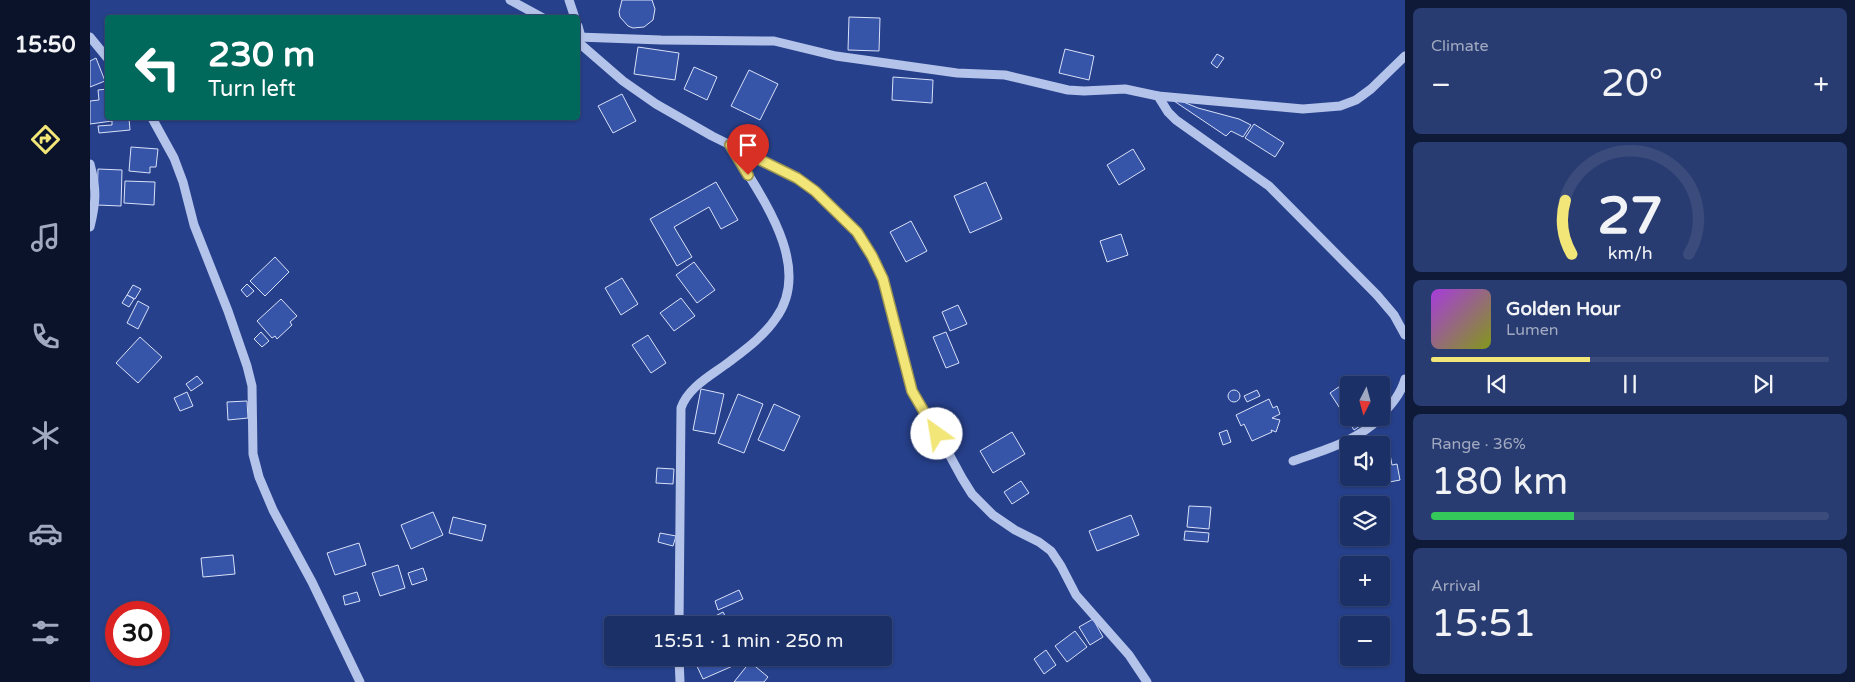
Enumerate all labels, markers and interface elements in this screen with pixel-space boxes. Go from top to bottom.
text: 15:50 [15,32,75,58]
text: 230 m [208,34,315,76]
icon: left [125,35,190,100]
text: Climate [1431,36,1489,56]
text: 20° [1601,61,1663,107]
text: − [1431,68,1451,102]
text: + [1813,68,1829,102]
text: Turn left [208,76,296,102]
icon: directions [28,122,63,157]
pin [727,124,769,175]
icon: arrive [734,131,762,159]
text: 27 [1597,185,1663,248]
icon: music [28,220,63,255]
text: km/h [1608,243,1652,264]
text: Golden Hour [1506,298,1620,320]
icon: phone [28,319,63,354]
text: Lumen [1506,320,1558,340]
icon: previous [1483,370,1511,398]
icon: pause [1616,370,1644,398]
icon: next [1749,370,1777,398]
north arrow [1340,376,1390,426]
map controls [1340,376,1390,666]
position arrow [910,407,962,459]
icon: climate [28,418,63,453]
text: Range · 36% [1431,434,1526,454]
button: sound [1340,436,1390,486]
text: 180 km [1431,459,1568,505]
button: layers [1340,496,1390,546]
icon: car [28,516,63,551]
button: + [1340,556,1390,606]
text: Arrival [1431,576,1480,596]
speed limit sign: 30 [105,601,170,666]
text: 15:51 [1431,601,1536,647]
icon: filters [28,615,63,650]
button: − [1340,616,1390,666]
text: 15:51 · 1 min · 250 m [652,630,844,652]

